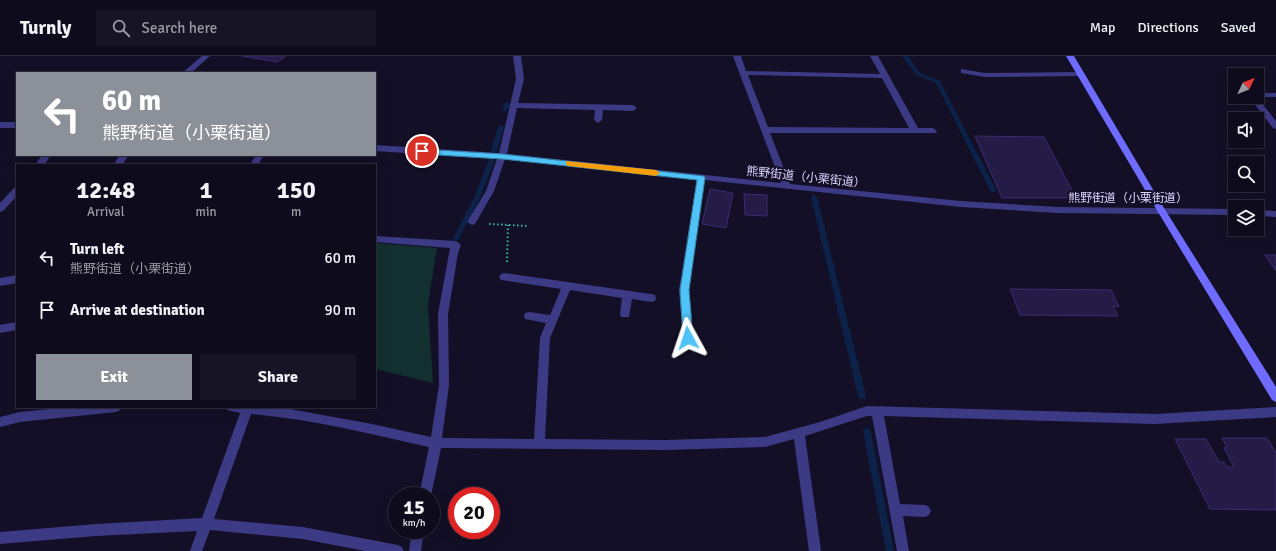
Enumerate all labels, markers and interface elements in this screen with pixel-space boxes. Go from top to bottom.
search box [96,10,376,46]
text: Turnly [20,16,72,40]
icon: search [110,17,132,39]
text: Search here [142,19,217,37]
text: Map [1090,19,1116,36]
text: Directions [1138,19,1199,36]
text: Saved [1221,19,1256,36]
north arrow [1228,68,1264,104]
map controls [1228,68,1264,236]
text: 60 m [102,84,161,118]
icon: left [36,88,88,140]
button: sound [1228,112,1264,148]
text: 熊野街道（小栗街道） [102,122,282,144]
pin [405,134,439,168]
icon: arrive [411,140,433,162]
button: search [1228,156,1264,192]
street label: 熊野街道（小栗街道） [745,164,866,191]
text: 12:48 [76,175,135,205]
text: 1 [200,175,212,205]
text: 150 [277,175,316,205]
street label: 熊野街道（小栗街道） [1068,191,1188,206]
button: layers [1228,200,1264,236]
text: Arrival [87,204,124,220]
text: min [196,204,217,220]
text: m [291,204,301,220]
text: Turn left [70,240,124,258]
icon: left [36,247,58,269]
text: 60 m [325,249,356,267]
text: 熊野街道（小栗街道） [70,261,200,277]
icon: arrive [36,299,58,321]
text: Arrive at destination [70,301,205,319]
text: 90 m [325,301,356,319]
position arrow [667,317,709,359]
button: Exit [36,354,192,400]
button: Share [200,354,356,400]
speed limit sign: 20 [448,487,500,539]
text: 15 [403,495,425,520]
text: km/h [403,517,425,529]

